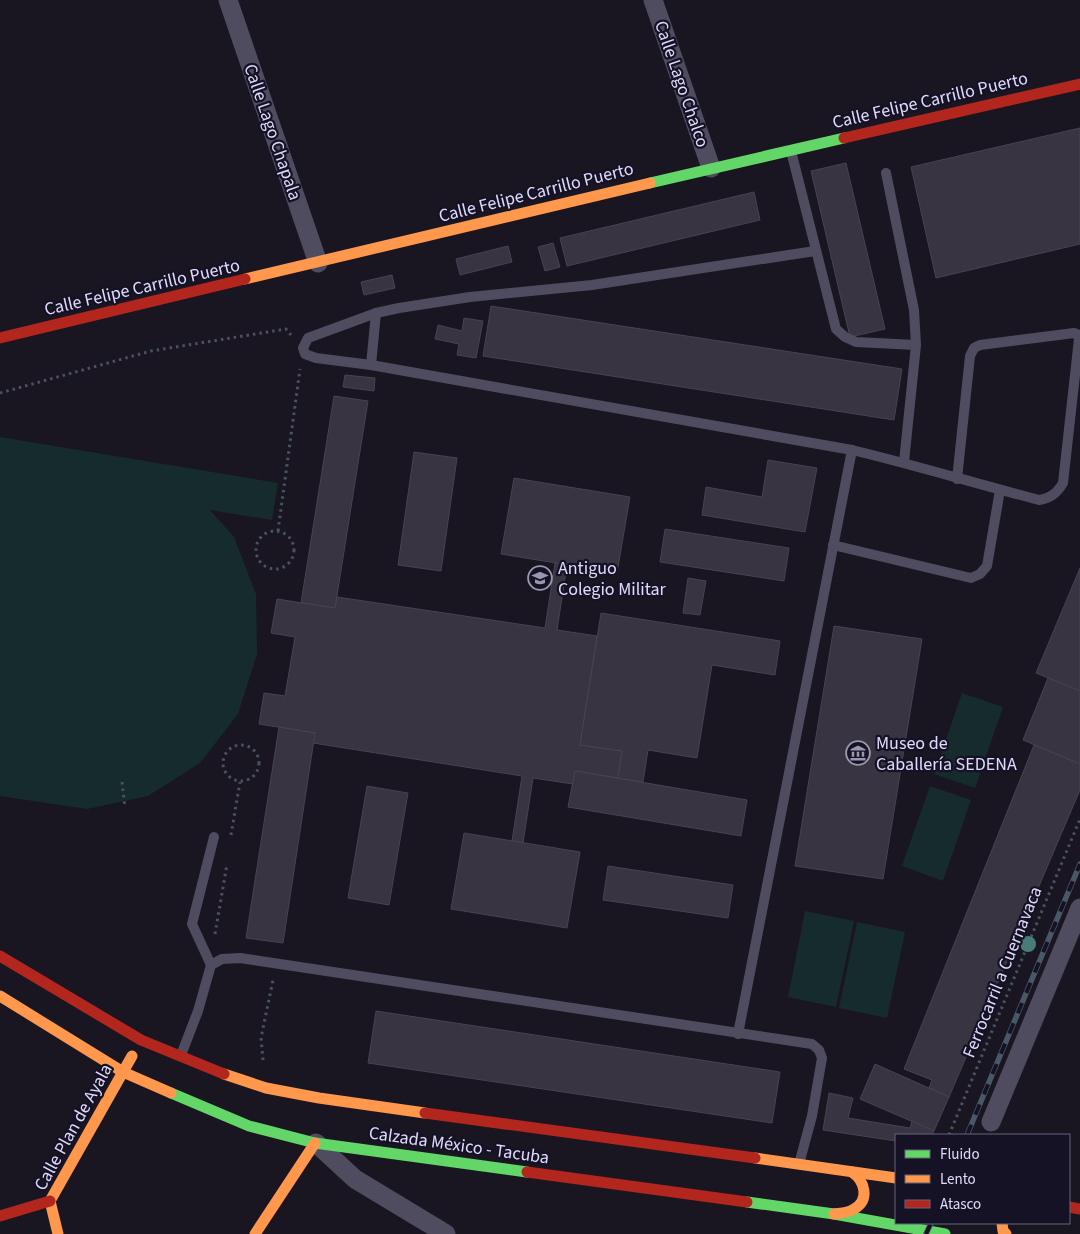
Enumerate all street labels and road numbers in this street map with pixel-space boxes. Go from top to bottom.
street label: Calle Lago Chalco [648,18,715,151]
street label: Calle Lago Chapala [237,61,308,204]
street label: Calle Felipe Carrillo Puerto [830,66,1030,135]
street label: Calle Felipe Carrillo Puerto [436,156,636,229]
street label: Calle Felipe Carrillo Puerto [42,253,242,322]
street label: Ferrocarril a Cuernavaca [957,883,1048,1062]
street label: Calle Plan de Ayala [28,1059,119,1195]
street label: Calzada México - Tacuba [367,1120,551,1171]

